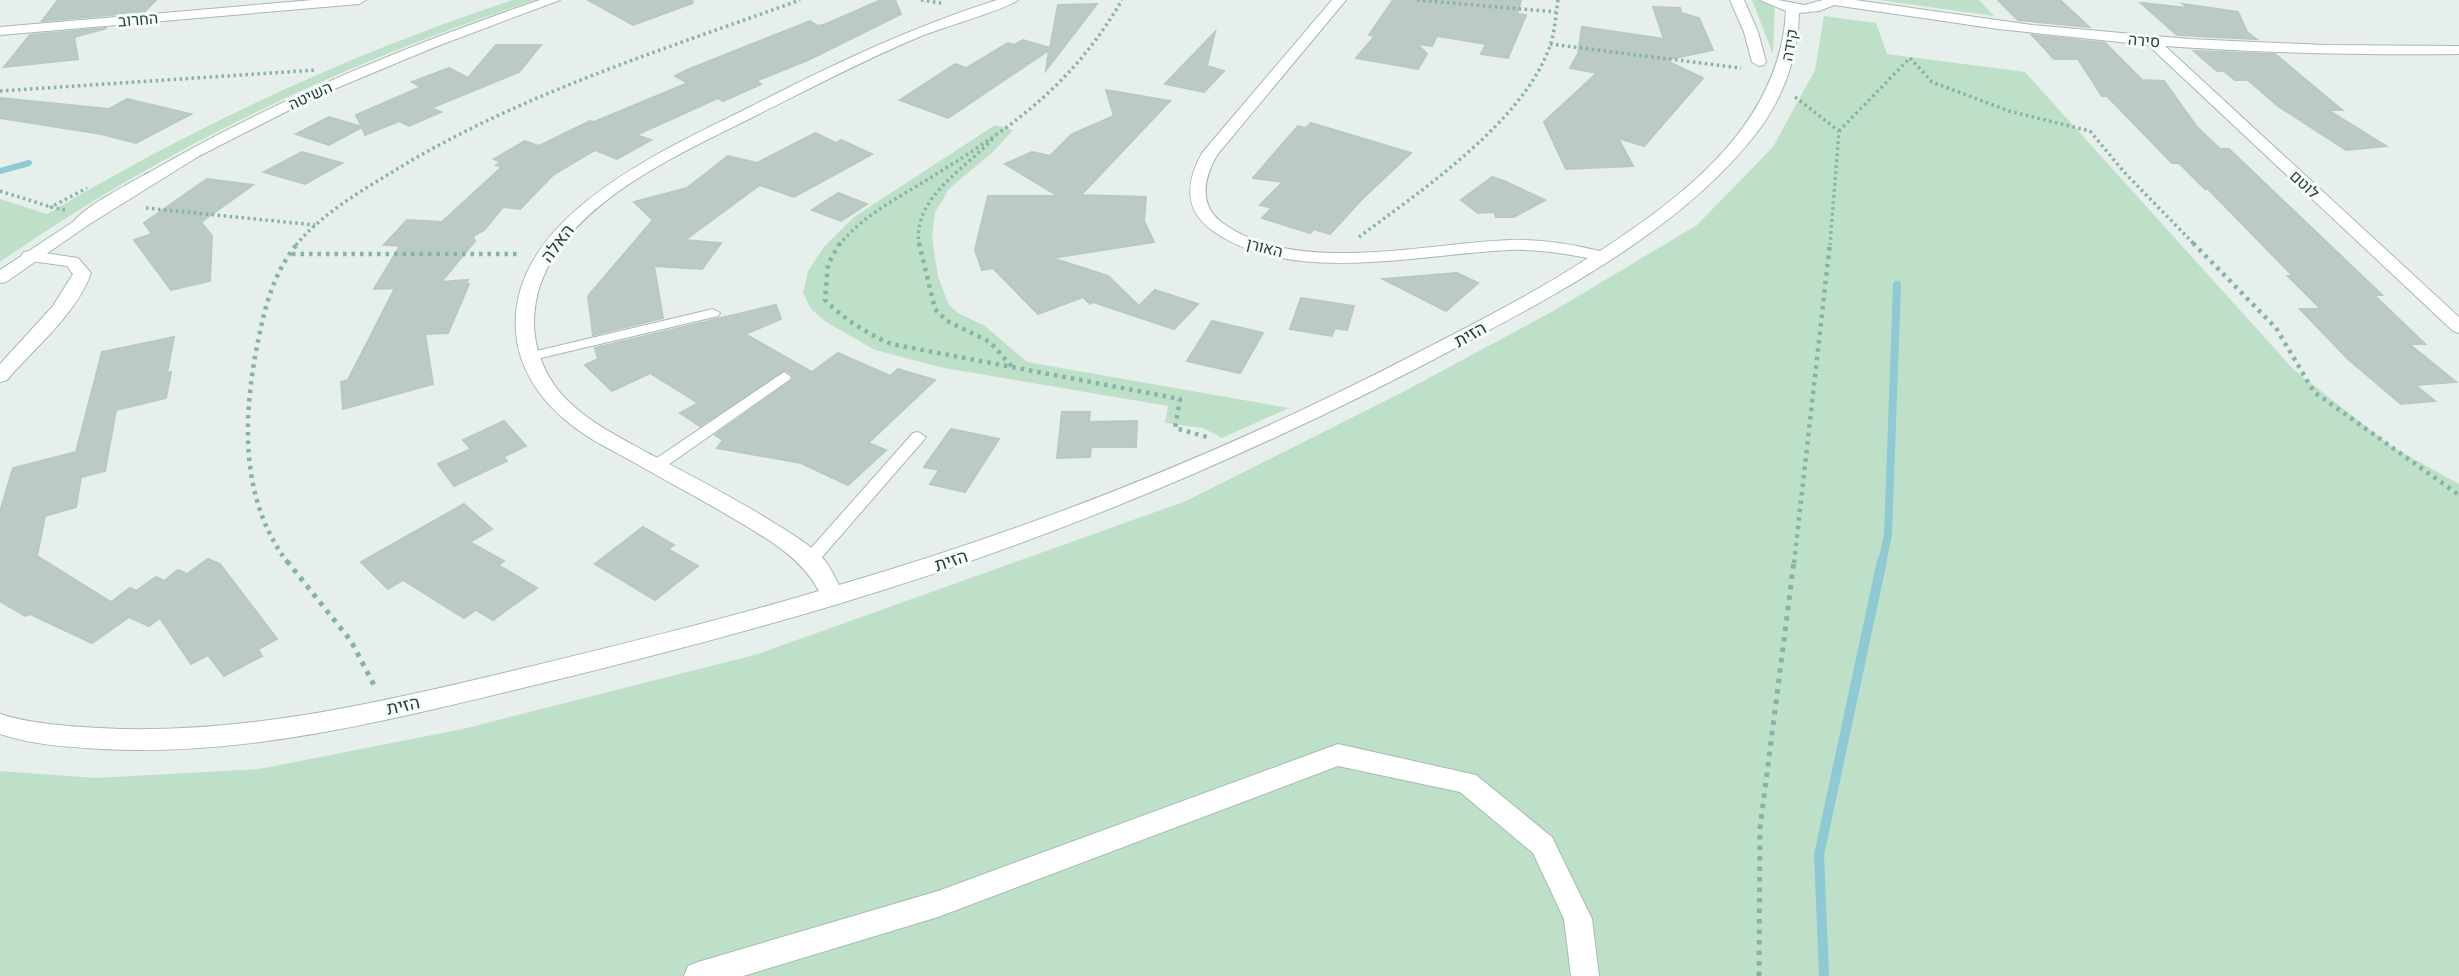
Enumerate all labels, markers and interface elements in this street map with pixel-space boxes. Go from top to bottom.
street label: החרוב [117,7,159,31]
street label: קידה [1776,27,1802,63]
street label: סירה [2127,29,2161,51]
street label: השיטה [285,76,335,114]
street label: לוטם [2286,165,2324,203]
street label: האלה [535,219,579,267]
street label: האורן [1245,233,1285,261]
street label: הזית [1450,316,1490,352]
street label: הזית [931,544,971,576]
street label: הזית [384,690,422,720]

